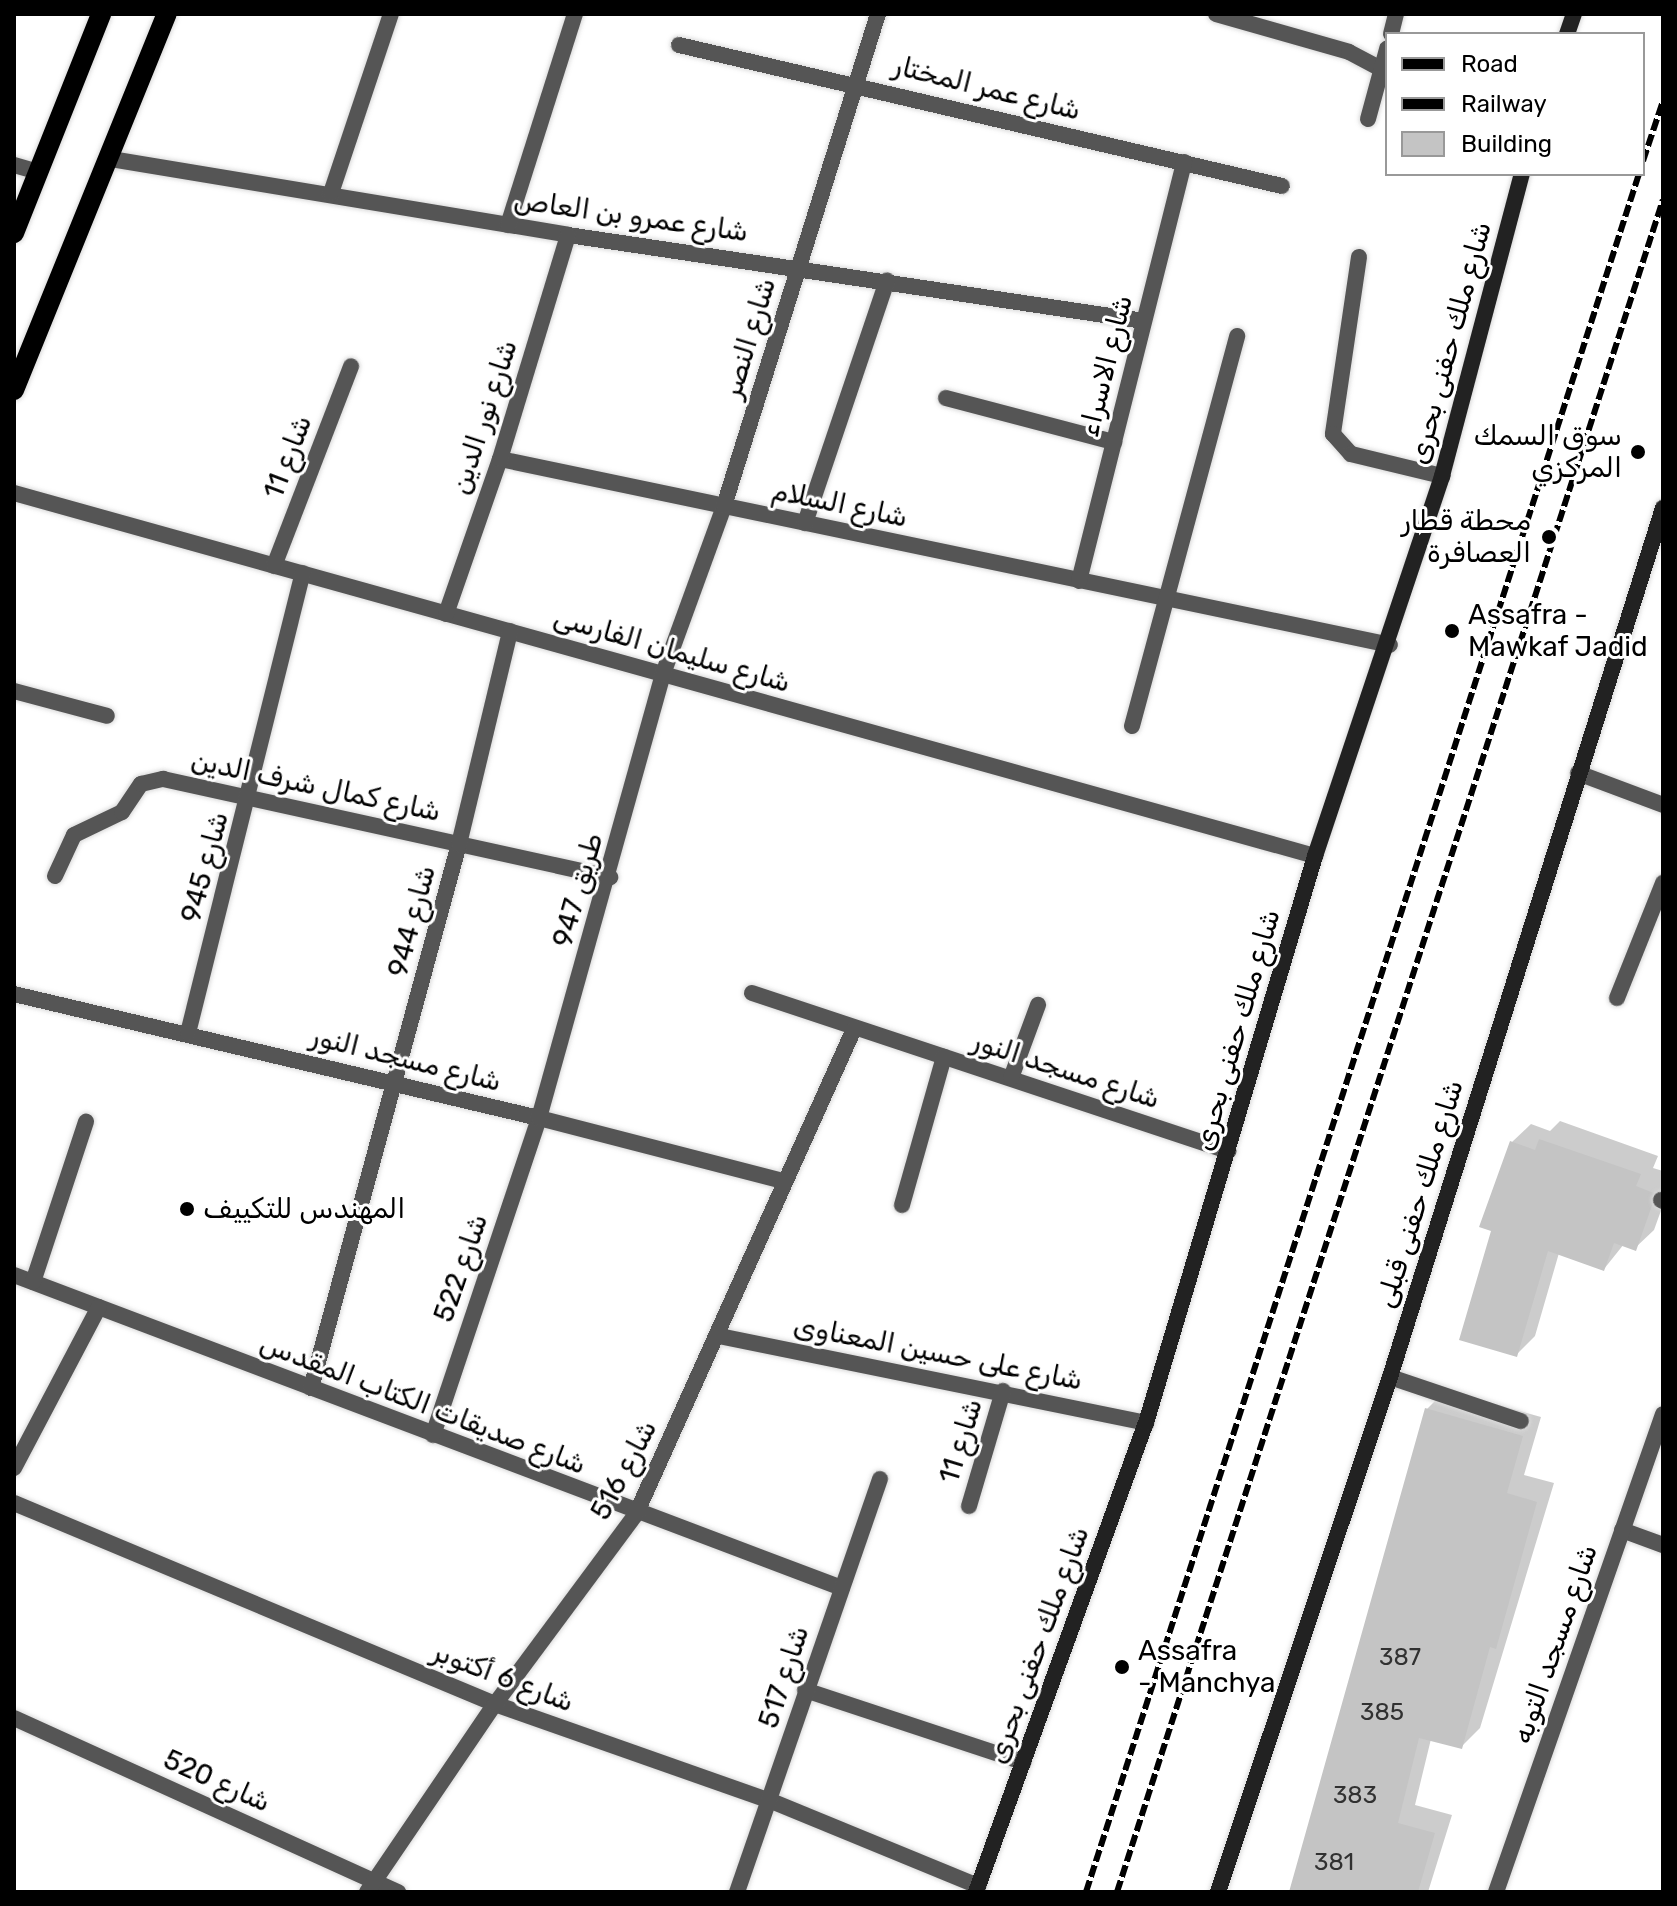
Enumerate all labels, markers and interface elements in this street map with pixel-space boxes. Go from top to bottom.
legend [1385,32,1645,176]
street label: شارع عمر المختار [890,48,1084,128]
text: Road [1461,50,1518,78]
text: Railway [1461,90,1547,118]
text: Building [1461,130,1552,158]
street label: شارع عمرو بن العاص [512,183,750,249]
street label: شارع ملك حفنى بحرى [1401,218,1499,468]
street label: شارع النصر [715,274,783,402]
street label: شارع الاسراء [1072,292,1140,440]
street label: شارع نور الدين [443,336,525,498]
street label: شارع 11 [257,411,319,503]
place label: سوق السمك المركزي [1473,419,1622,485]
marker: سوق السمك المركزي [1629,443,1647,461]
street label: شارع السلام [769,473,911,535]
place label: محطة قطار العصافرة [1401,504,1531,570]
marker: محطة قطار العصافرة [1538,526,1560,548]
place label: Assafra - Mawkaf Jadid [1468,598,1648,664]
street label: شارع سليمان الفارسى [550,600,794,700]
marker: Assafra - Mawkaf Jadid [1443,622,1461,640]
street label: شارع كمال شرف الدين [188,743,444,829]
street label: شارع 945 [174,808,236,926]
street label: طريق 947 [546,830,610,950]
street label: شارع 944 [381,862,443,980]
street label: شارع ملك حفنى بحرى [1186,905,1288,1155]
street label: شارع مسجد النور [307,1019,505,1099]
street label: شارع مسجد النور [968,1024,1164,1116]
street label: شارع ملك حفنى قبلى [1369,1076,1471,1312]
place label: المهندس للتكييف [203,1192,405,1226]
marker: المهندس للتكييف [178,1200,196,1218]
street label: شارع 522 [427,1210,495,1326]
street label: شارع على حسين المعناوى [791,1308,1085,1398]
street label: شارع صديقات الكتاب المقدس [255,1326,591,1482]
street label: شارع 11 [932,1395,990,1487]
street label: شارع 516 [584,1415,664,1525]
street label: شارع ملك حفنى بحرى [980,1522,1096,1768]
street label: شارع مسجد التوبه [1505,1540,1605,1748]
street label: شارع 517 [752,1622,816,1732]
place label: Assafra - Manchya [1138,1634,1275,1700]
street label: شارع 6 أكتوبر [427,1635,579,1719]
house number: 387 [1379,1644,1421,1672]
marker: Assafra - Manchya [1113,1658,1131,1676]
house number: 385 [1360,1699,1404,1727]
street label: شارع 520 [158,1743,276,1819]
house number: 383 [1333,1782,1377,1810]
house number: 381 [1314,1849,1354,1877]

